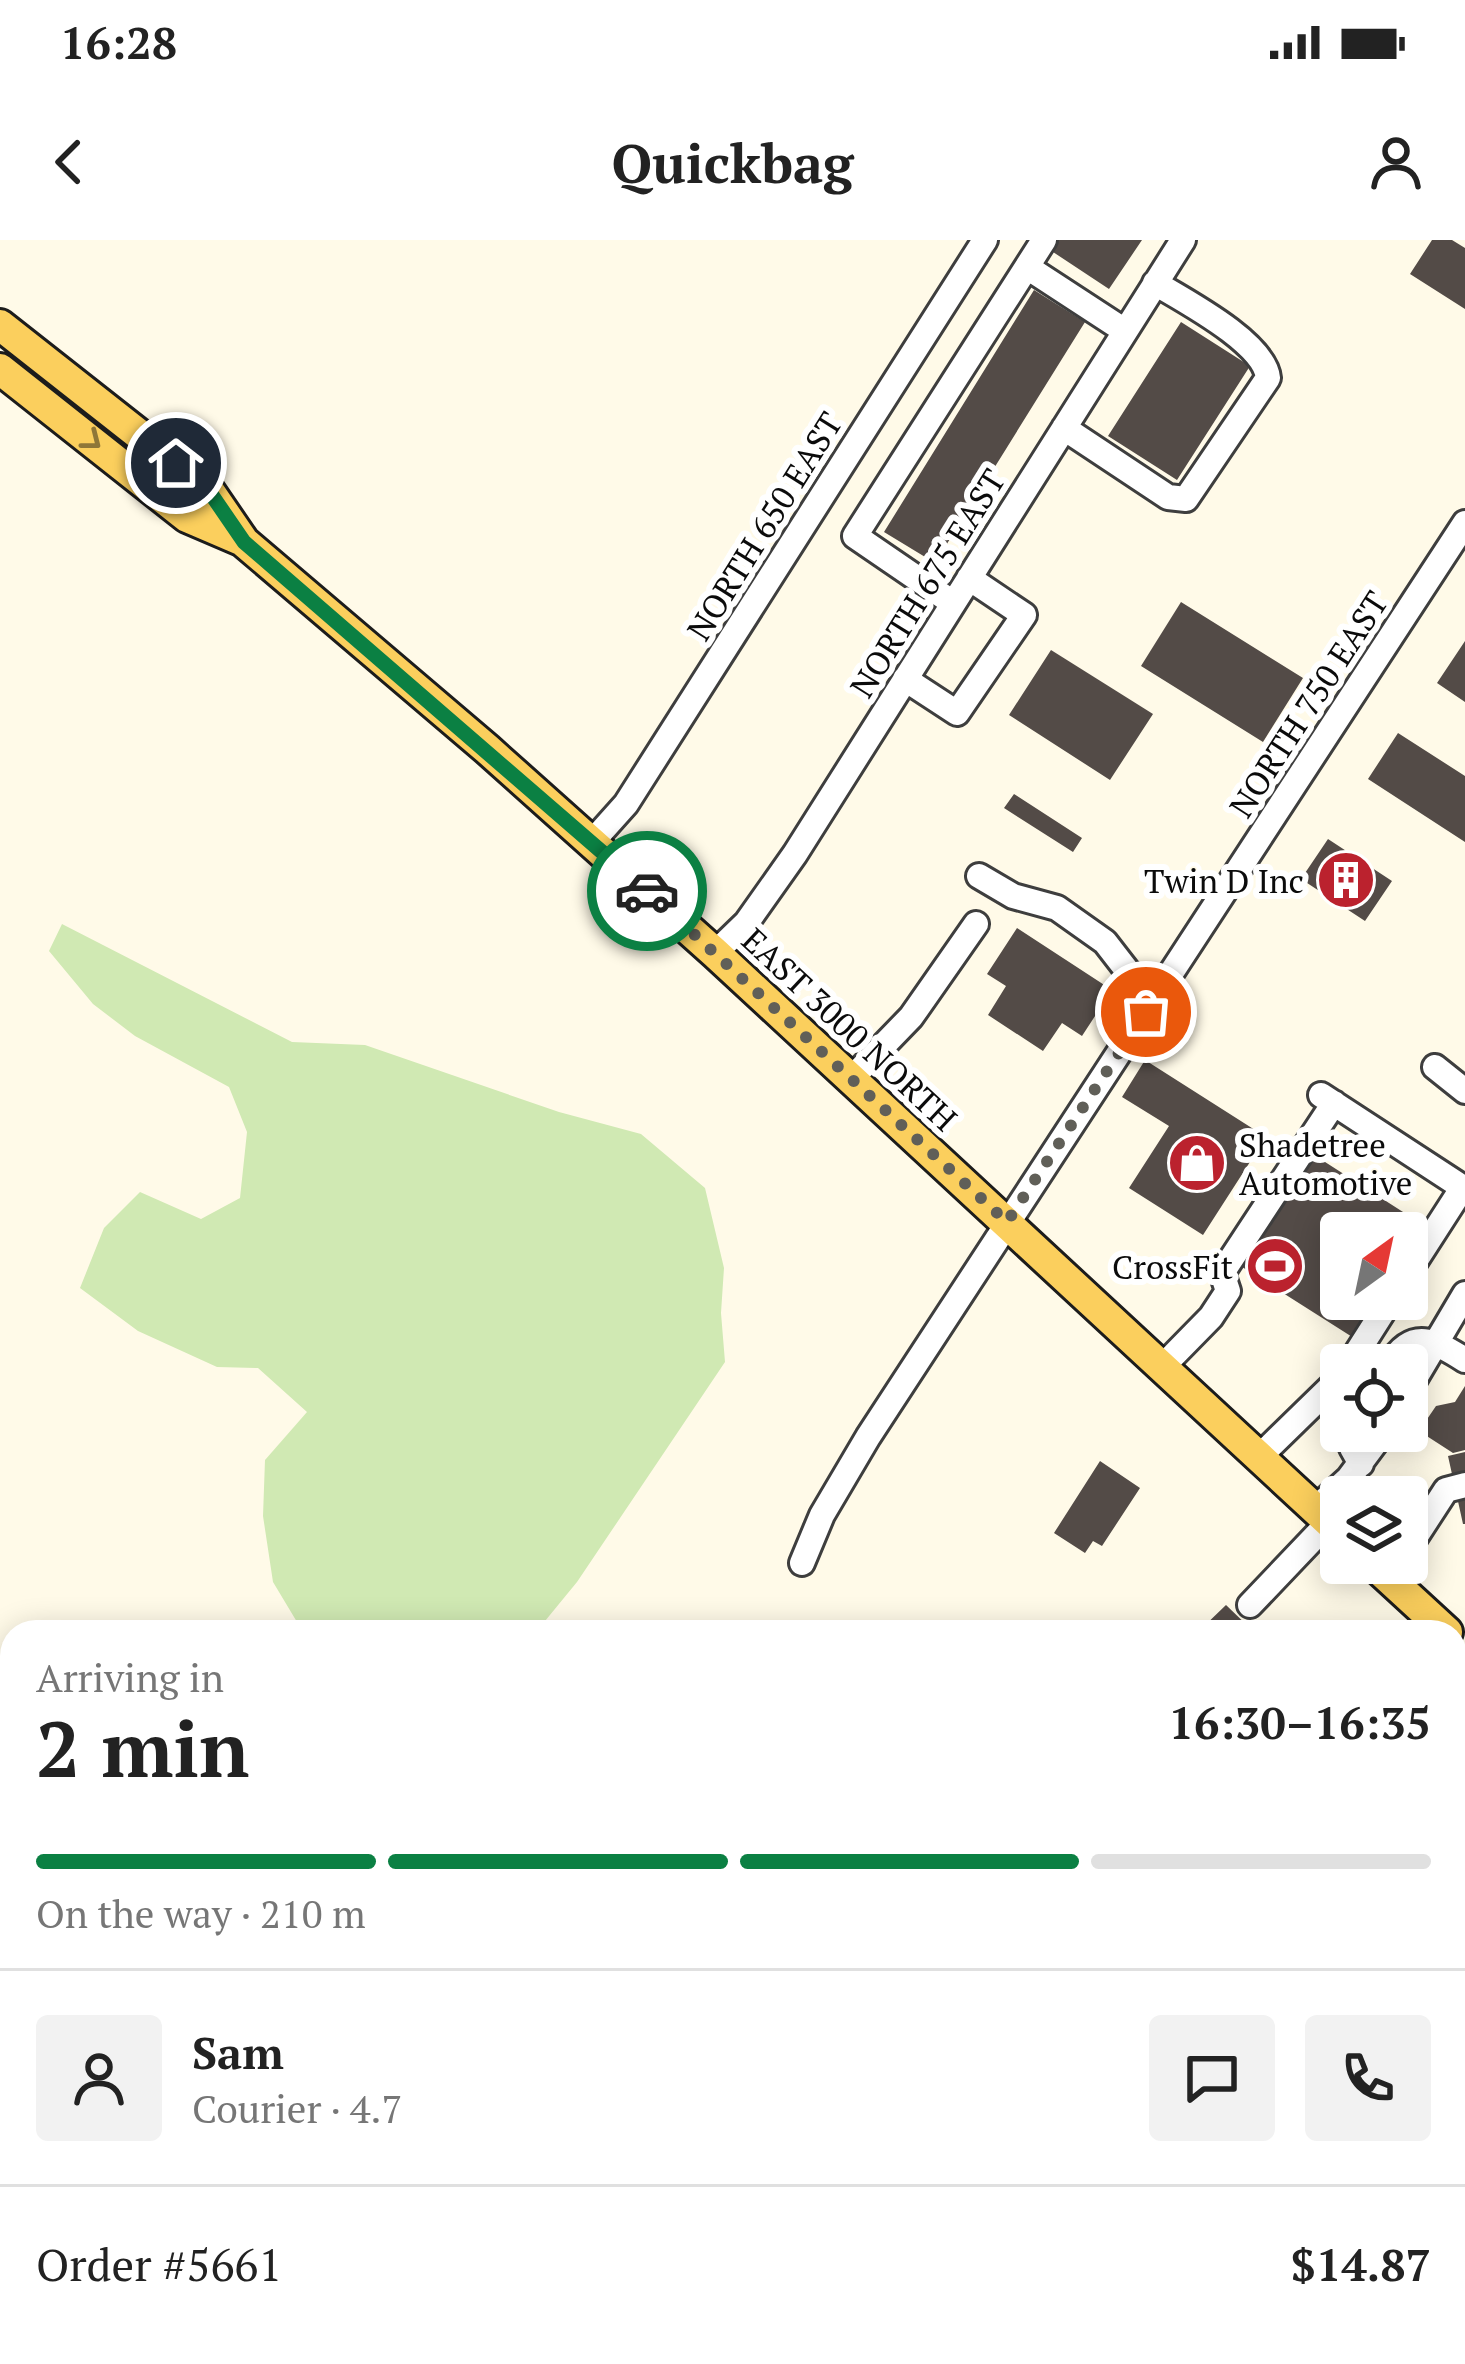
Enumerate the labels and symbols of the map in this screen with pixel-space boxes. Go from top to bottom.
street label: NORTH 650 EAST [677,404,851,648]
pin [125,412,227,514]
one-way arrow [78,427,100,448]
street label: NORTH 675 EAST [840,461,1014,705]
street label: NORTH 750 EAST [1219,583,1397,825]
courier [587,831,707,951]
building icon: Twin D Inc [1315,849,1377,911]
place label: Twin D Inc [1144,859,1304,902]
street label: EAST 3000 NORTH [733,918,967,1140]
pin [1095,961,1197,1063]
place label: Shadetree Automotive [1239,1123,1412,1204]
shop icon: Shadetree Automotive [1166,1132,1228,1194]
north arrow [1320,1212,1428,1320]
sports icon: CrossFit [1244,1235,1306,1297]
place label: CrossFit [1112,1245,1233,1288]

